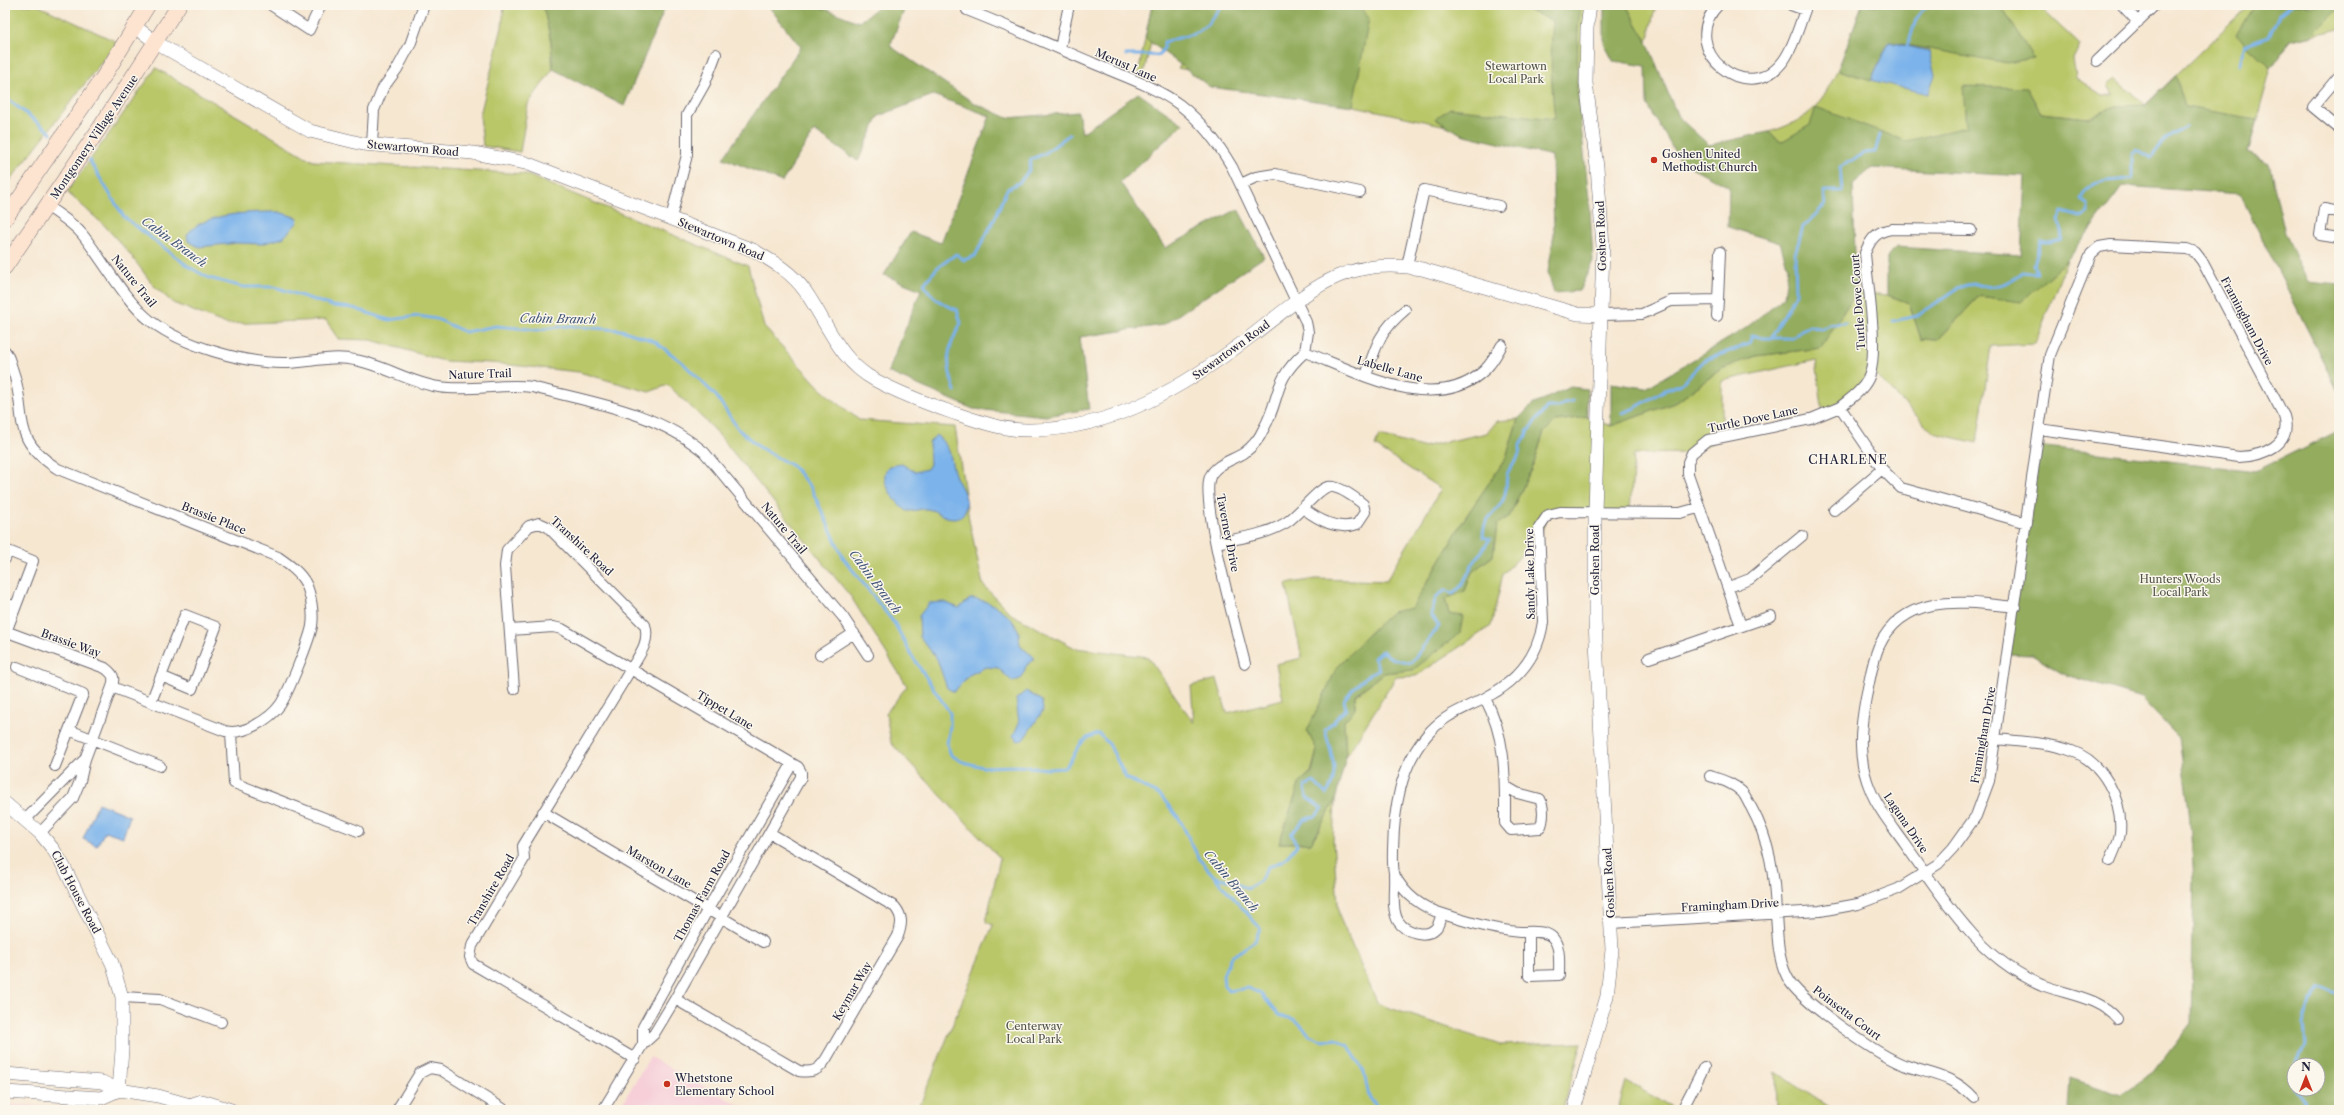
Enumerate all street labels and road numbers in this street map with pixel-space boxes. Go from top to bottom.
street label: Merust Lane [1093,45,1159,85]
street label: Montgomery Village Avenue [47,72,141,202]
street label: Stewartown Road [366,137,460,159]
street label: Goshen Road [1593,200,1609,271]
street label: Stewartown Road [676,215,766,264]
street label: Nature Trail [109,252,160,311]
street label: Turtle Dove Court [1848,253,1868,350]
street label: Framingham Drive [2218,274,2276,368]
street label: Stewartown Road [1190,317,1273,383]
street label: Labelle Lane [1356,353,1424,385]
street label: Nature Trail [448,366,513,382]
street label: Turtle Dove Lane [1707,403,1799,435]
street label: Taverney Drive [1214,493,1242,573]
street label: Brassie Place [180,499,248,537]
street label: Nature Trail [758,499,810,557]
street label: Transhire Road [548,513,616,579]
street label: Goshen Road [1588,524,1602,595]
street label: Sandy Lake Drive [1522,528,1538,620]
street label: Brassie Way [39,626,104,661]
street label: Framingham Drive [1968,685,1998,785]
street label: Tippet Lane [694,688,756,732]
street label: Laguna Drive [1881,790,1931,856]
street label: Marston Lane [624,843,694,891]
street label: Thomas Farm Road [671,847,733,945]
street label: Goshen Road [1600,847,1618,919]
street label: Club House Road [48,848,104,936]
street label: Transhire Road [465,851,517,928]
street label: Framingham Drive [1681,895,1779,915]
street label: Keymar Way [829,958,875,1023]
street label: Poinsetta Court [1810,983,1884,1043]

